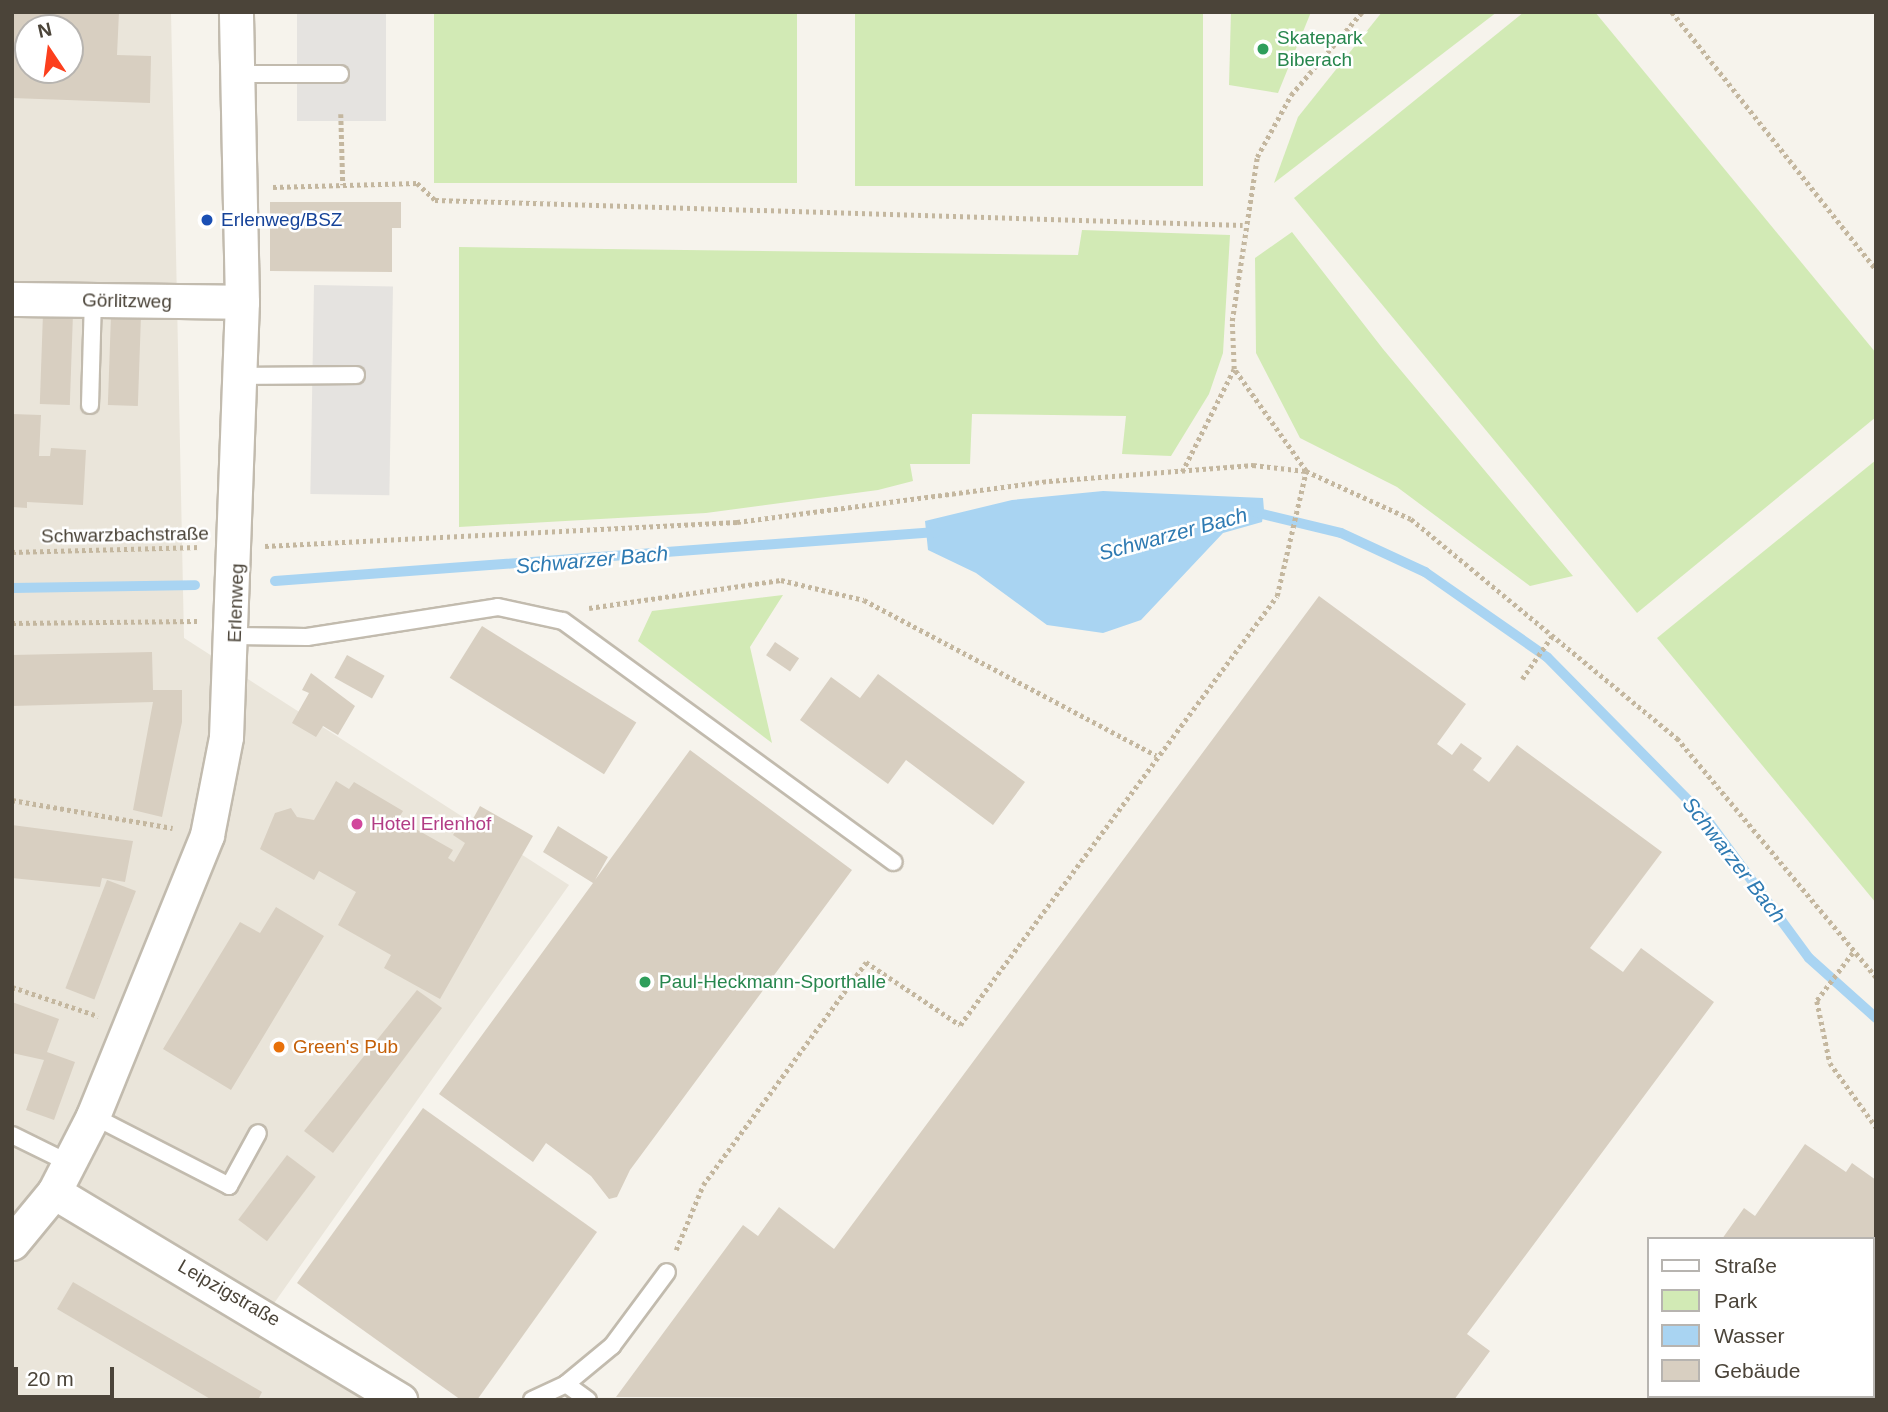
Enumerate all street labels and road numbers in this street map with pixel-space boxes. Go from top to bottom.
street label: Görlitzweg [82,289,172,313]
street label: Schwarzbachstraße [41,522,209,548]
street label: Erlenweg [223,563,249,643]
street label: Leipzigstraße [174,1255,284,1331]

